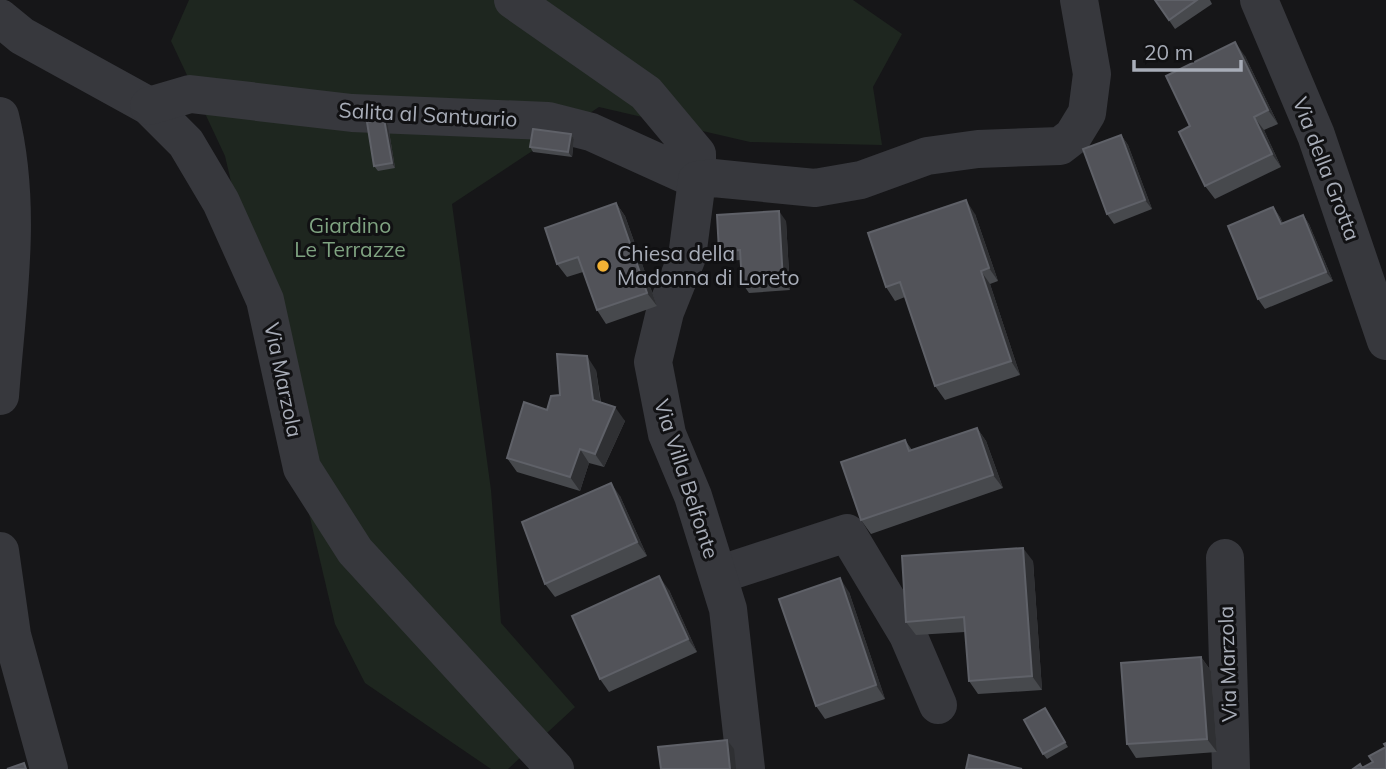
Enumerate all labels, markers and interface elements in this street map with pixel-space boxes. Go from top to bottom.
scale bar [1134,28,1241,72]
text: 20 m [1144,39,1193,65]
street label: Via della Grotta [1288,93,1366,244]
street label: Salita al Santuario [338,96,518,132]
park label: Giardino Le Terrazze [294,212,406,262]
place label: Chiesa della Madonna di Loreto [617,240,799,290]
marker: Chiesa della Madonna di Loreto [595,258,611,274]
street label: Via Marzola [259,320,309,439]
street label: Via Villa Belfonte [649,396,725,562]
street label: Via Marzola [1212,605,1242,723]

